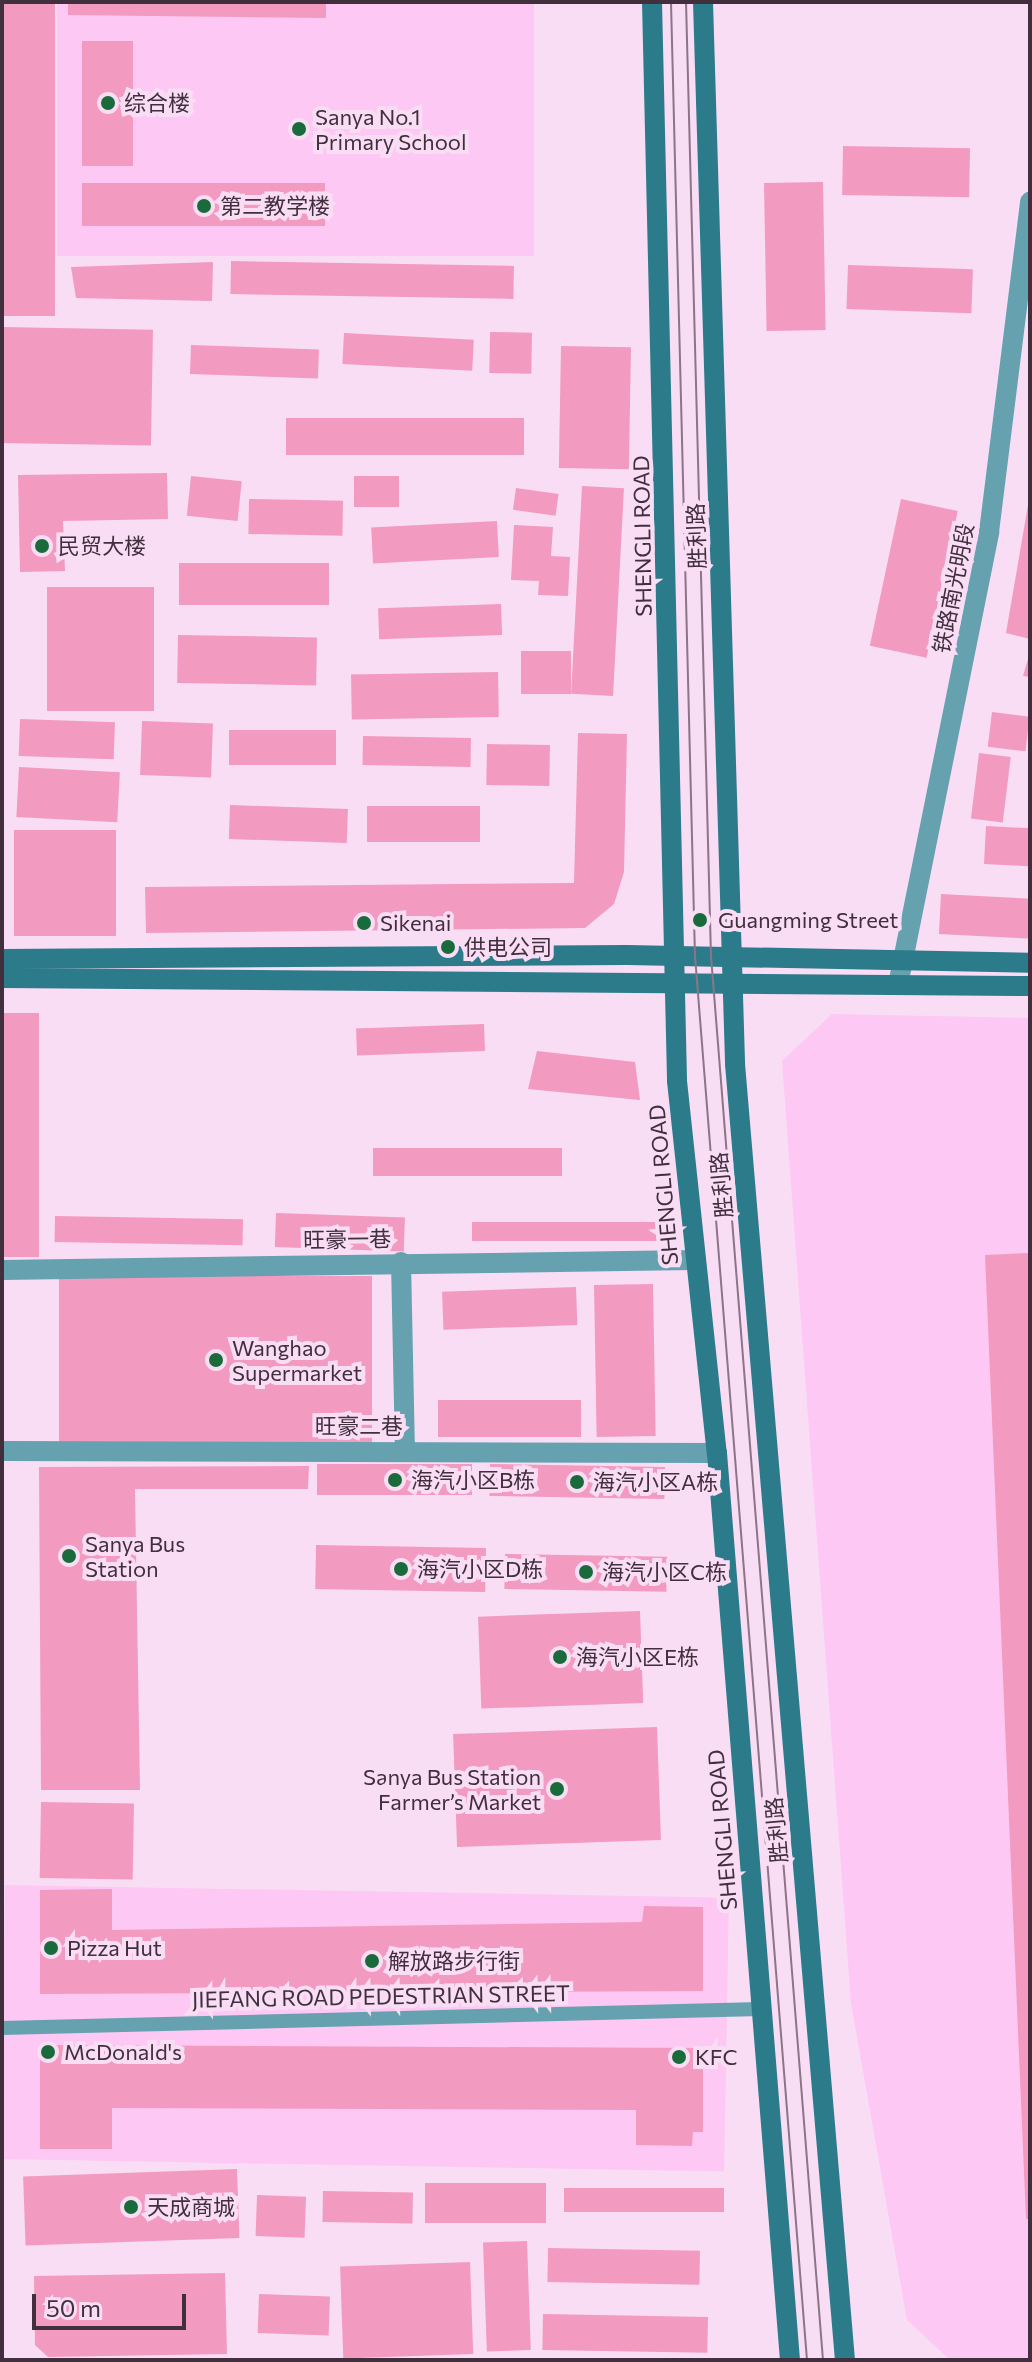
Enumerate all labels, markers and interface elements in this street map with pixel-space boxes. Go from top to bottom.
place label: 综合楼 [124,90,190,116]
marker: 综合楼 [99,94,117,112]
place label: Sanya No.1 Primary School [315,103,467,154]
marker: Sanya No.1 Primary School [290,120,308,138]
place label: 第二教学楼 [220,193,330,219]
marker: 第二教学楼 [195,197,213,215]
street label: SHENGLI ROAD [627,455,657,617]
street label: 胜利路 [682,503,710,569]
street label: 铁路南光明段 [927,521,979,655]
place label: 民贸大楼 [58,533,146,559]
marker: 民贸大楼 [33,537,51,555]
place label: Guangming Street [718,907,898,933]
marker: Guangming Street [689,909,711,931]
place label: Sikenai [380,910,451,936]
marker: Sikenai [355,914,373,932]
place label: 供电公司 [464,934,552,960]
marker: 供电公司 [439,938,457,956]
street label: SHENGLI ROAD [643,1104,683,1266]
street label: 胜利路 [705,1151,737,1219]
street label: 旺豪一巷 [303,1225,391,1253]
place label: Wanghao Supermarket [232,1334,362,1386]
marker: Wanghao Supermarket [207,1351,225,1369]
street label: 旺豪二巷 [315,1413,403,1439]
place label: 海汽小区B栋 [411,1467,535,1493]
place label: 海汽小区A栋 [593,1469,718,1495]
marker: 海汽小区B栋 [386,1471,404,1489]
marker: 海汽小区A栋 [568,1473,586,1491]
place label: Sanya Bus Station [85,1530,185,1582]
marker: Sanya Bus Station [60,1547,78,1565]
place label: 海汽小区D栋 [417,1556,543,1582]
place label: 海汽小区C栋 [602,1559,727,1585]
marker: 海汽小区D栋 [392,1560,410,1578]
marker: 海汽小区C栋 [577,1563,595,1581]
place label: 海汽小区E栋 [576,1644,699,1670]
marker: 海汽小区E栋 [551,1648,569,1666]
street label: SHENGLI ROAD [702,1749,742,1911]
place label: Sanya Bus Station Farmer’s Market [363,1763,541,1814]
marker: Sanya Bus Station Farmer’s Market [548,1780,566,1798]
street label: 胜利路 [760,1796,792,1864]
place label: Pizza Hut [67,1935,162,1961]
marker: Pizza Hut [42,1939,60,1957]
place label: 解放路步行街 [388,1948,520,1974]
marker: 解放路步行街 [363,1952,381,1970]
street label: JIEFANG ROAD PEDESTRIAN STREET [192,1980,570,2012]
place label: McDonald's [64,2039,182,2065]
marker: McDonald's [39,2043,57,2061]
place label: KFC [695,2044,737,2070]
marker: KFC [670,2048,688,2066]
place label: 天成商城 [147,2194,235,2220]
marker: 天成商城 [122,2198,140,2216]
scale bar [36,2278,190,2328]
text: 50 m [46,2293,101,2322]

